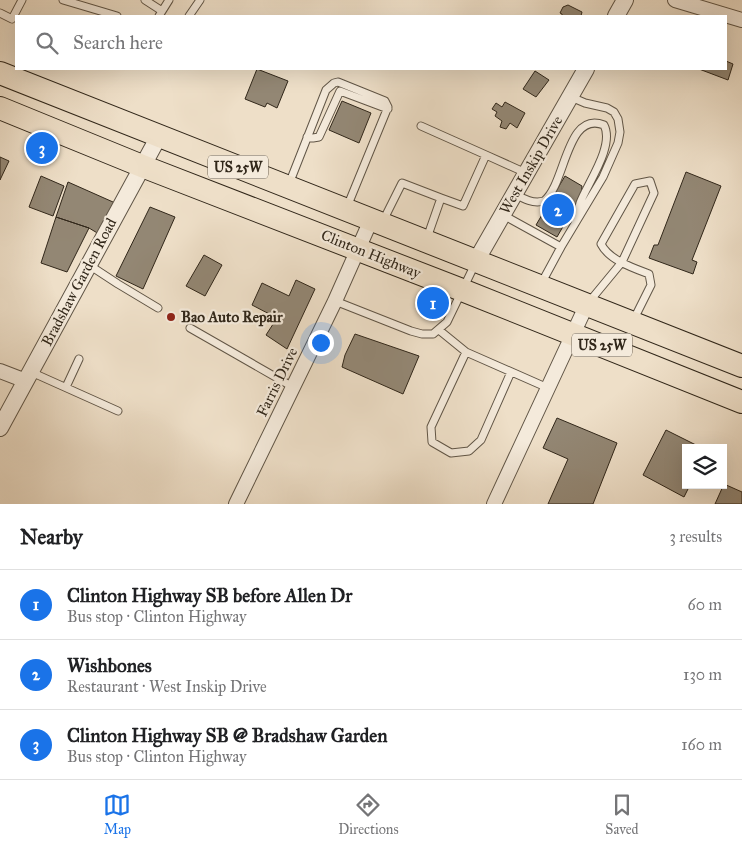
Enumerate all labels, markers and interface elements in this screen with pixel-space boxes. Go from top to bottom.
search box [15,15,727,70]
icon: search [33,29,61,57]
text: Search here [73,31,163,54]
street label: West Inskip Drive [496,113,566,217]
pin: 3 [26,129,58,167]
road number: US 25W [208,156,268,178]
pin: 2 [542,191,574,229]
street label: Bradshaw Garden Road [38,214,121,349]
street label: Clinton Highway [318,226,424,283]
pin: 1 [417,284,449,322]
place label: Bao Auto Repair [181,308,283,327]
marker: Bao Auto Repair [165,311,177,323]
your location [308,330,334,356]
road number: US 25W [572,334,632,356]
street label: Farris Drive [253,345,301,419]
map controls [682,444,727,489]
button: layers [682,444,727,489]
text: Nearby [20,524,83,550]
text: 3 results [669,527,722,546]
text: Clinton Highway SB before Allen Dr [67,584,352,607]
text: 1 [33,595,39,614]
text: 60 m [688,595,722,614]
text: Bus stop · Clinton Highway [67,607,247,626]
text: Wishbones [67,654,152,677]
text: 2 [32,665,40,684]
text: 130 m [683,665,722,684]
text: Restaurant · West Inskip Drive [67,677,267,696]
text: Clinton Highway SB @ Bradshaw Garden [67,724,388,747]
text: 3 [33,735,39,754]
text: 160 m [681,735,722,754]
text: Bus stop · Clinton Highway [67,747,247,766]
tab: Map [103,791,131,838]
tab: Directions [338,791,399,838]
tab: Saved [605,791,639,838]

